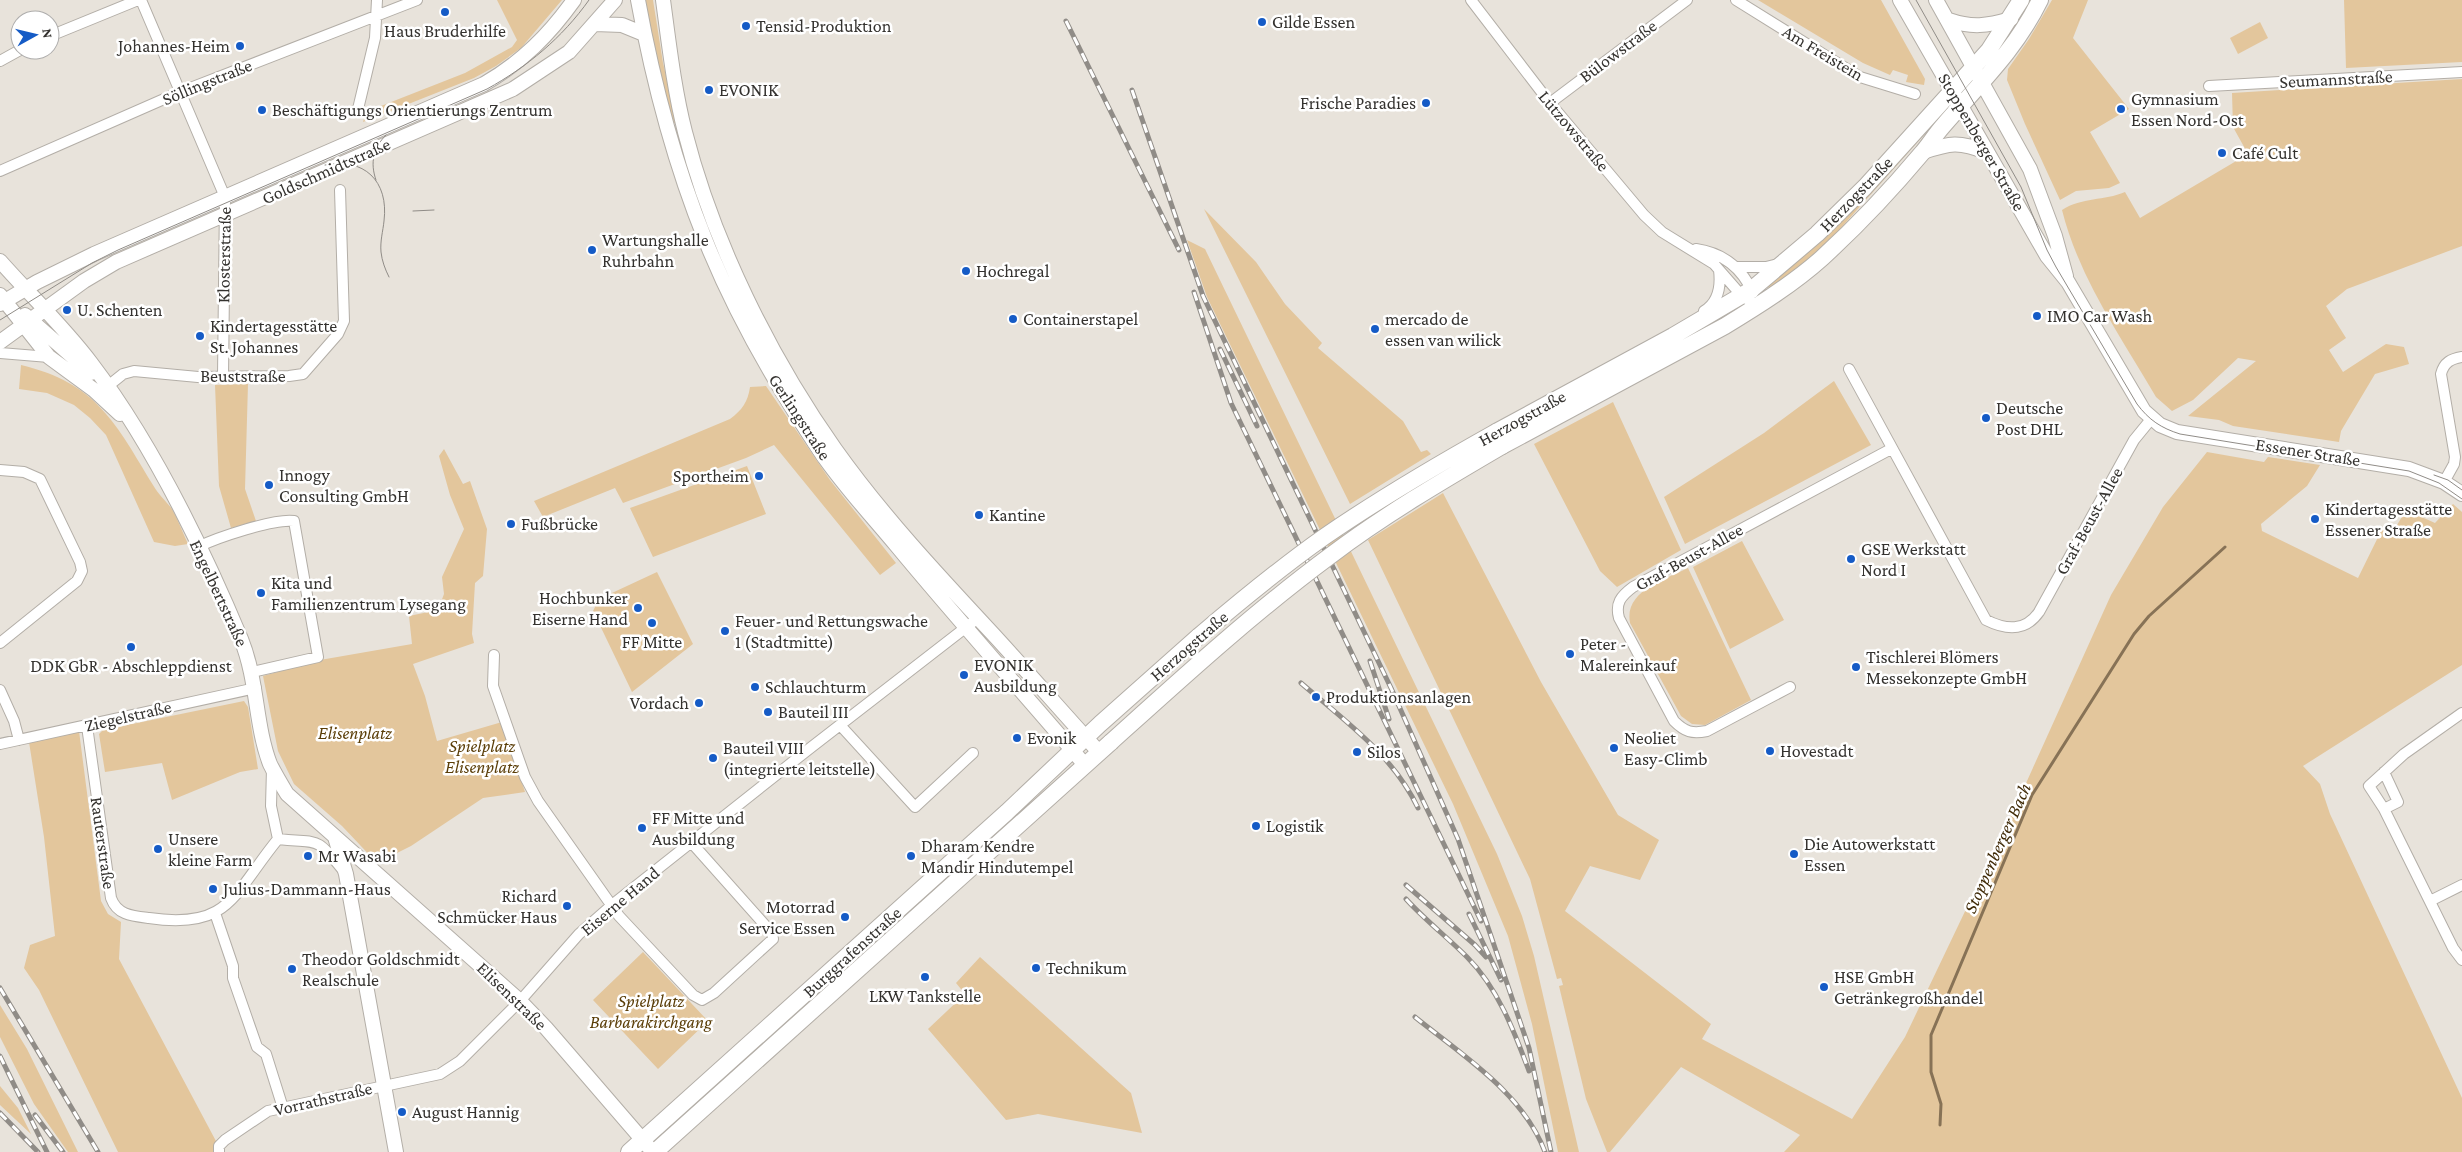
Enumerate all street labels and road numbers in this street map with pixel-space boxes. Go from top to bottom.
street label: Bülowstraße [1575,15,1661,87]
street label: Am Freistein [1779,21,1867,85]
street label: Söllingstraße [159,55,255,109]
street label: Seumannstraße [2279,66,2393,92]
street label: Stoppenberger Straße [1934,70,2030,215]
street label: Lützowstraße [1534,87,1614,176]
street label: Goldschmidtstraße [259,134,393,208]
street label: Herzogstraße [1815,152,1897,236]
street label: Klosterstraße [213,207,235,303]
street label: Beuststraße [200,366,286,386]
street label: Gerlingstraße [765,370,835,464]
street label: Herzogstraße [1475,386,1569,450]
street label: Essener Straße [2254,434,2362,470]
street label: Graf-Beust-Allee [2051,464,2127,578]
street label: Graf-Beust-Allee [1632,519,1746,595]
street label: Engelbertstraße [186,536,252,650]
street label: Herzogstraße [1146,607,1232,685]
street label: Ziegelstraße [83,696,173,736]
street label: Rauterstraße [87,796,119,891]
street label: Eiserne Hand [577,862,664,940]
street label: Burggrafenstraße [799,903,905,1001]
street label: Elisenstraße [473,958,551,1034]
street label: Vorrathstraße [272,1078,374,1120]

